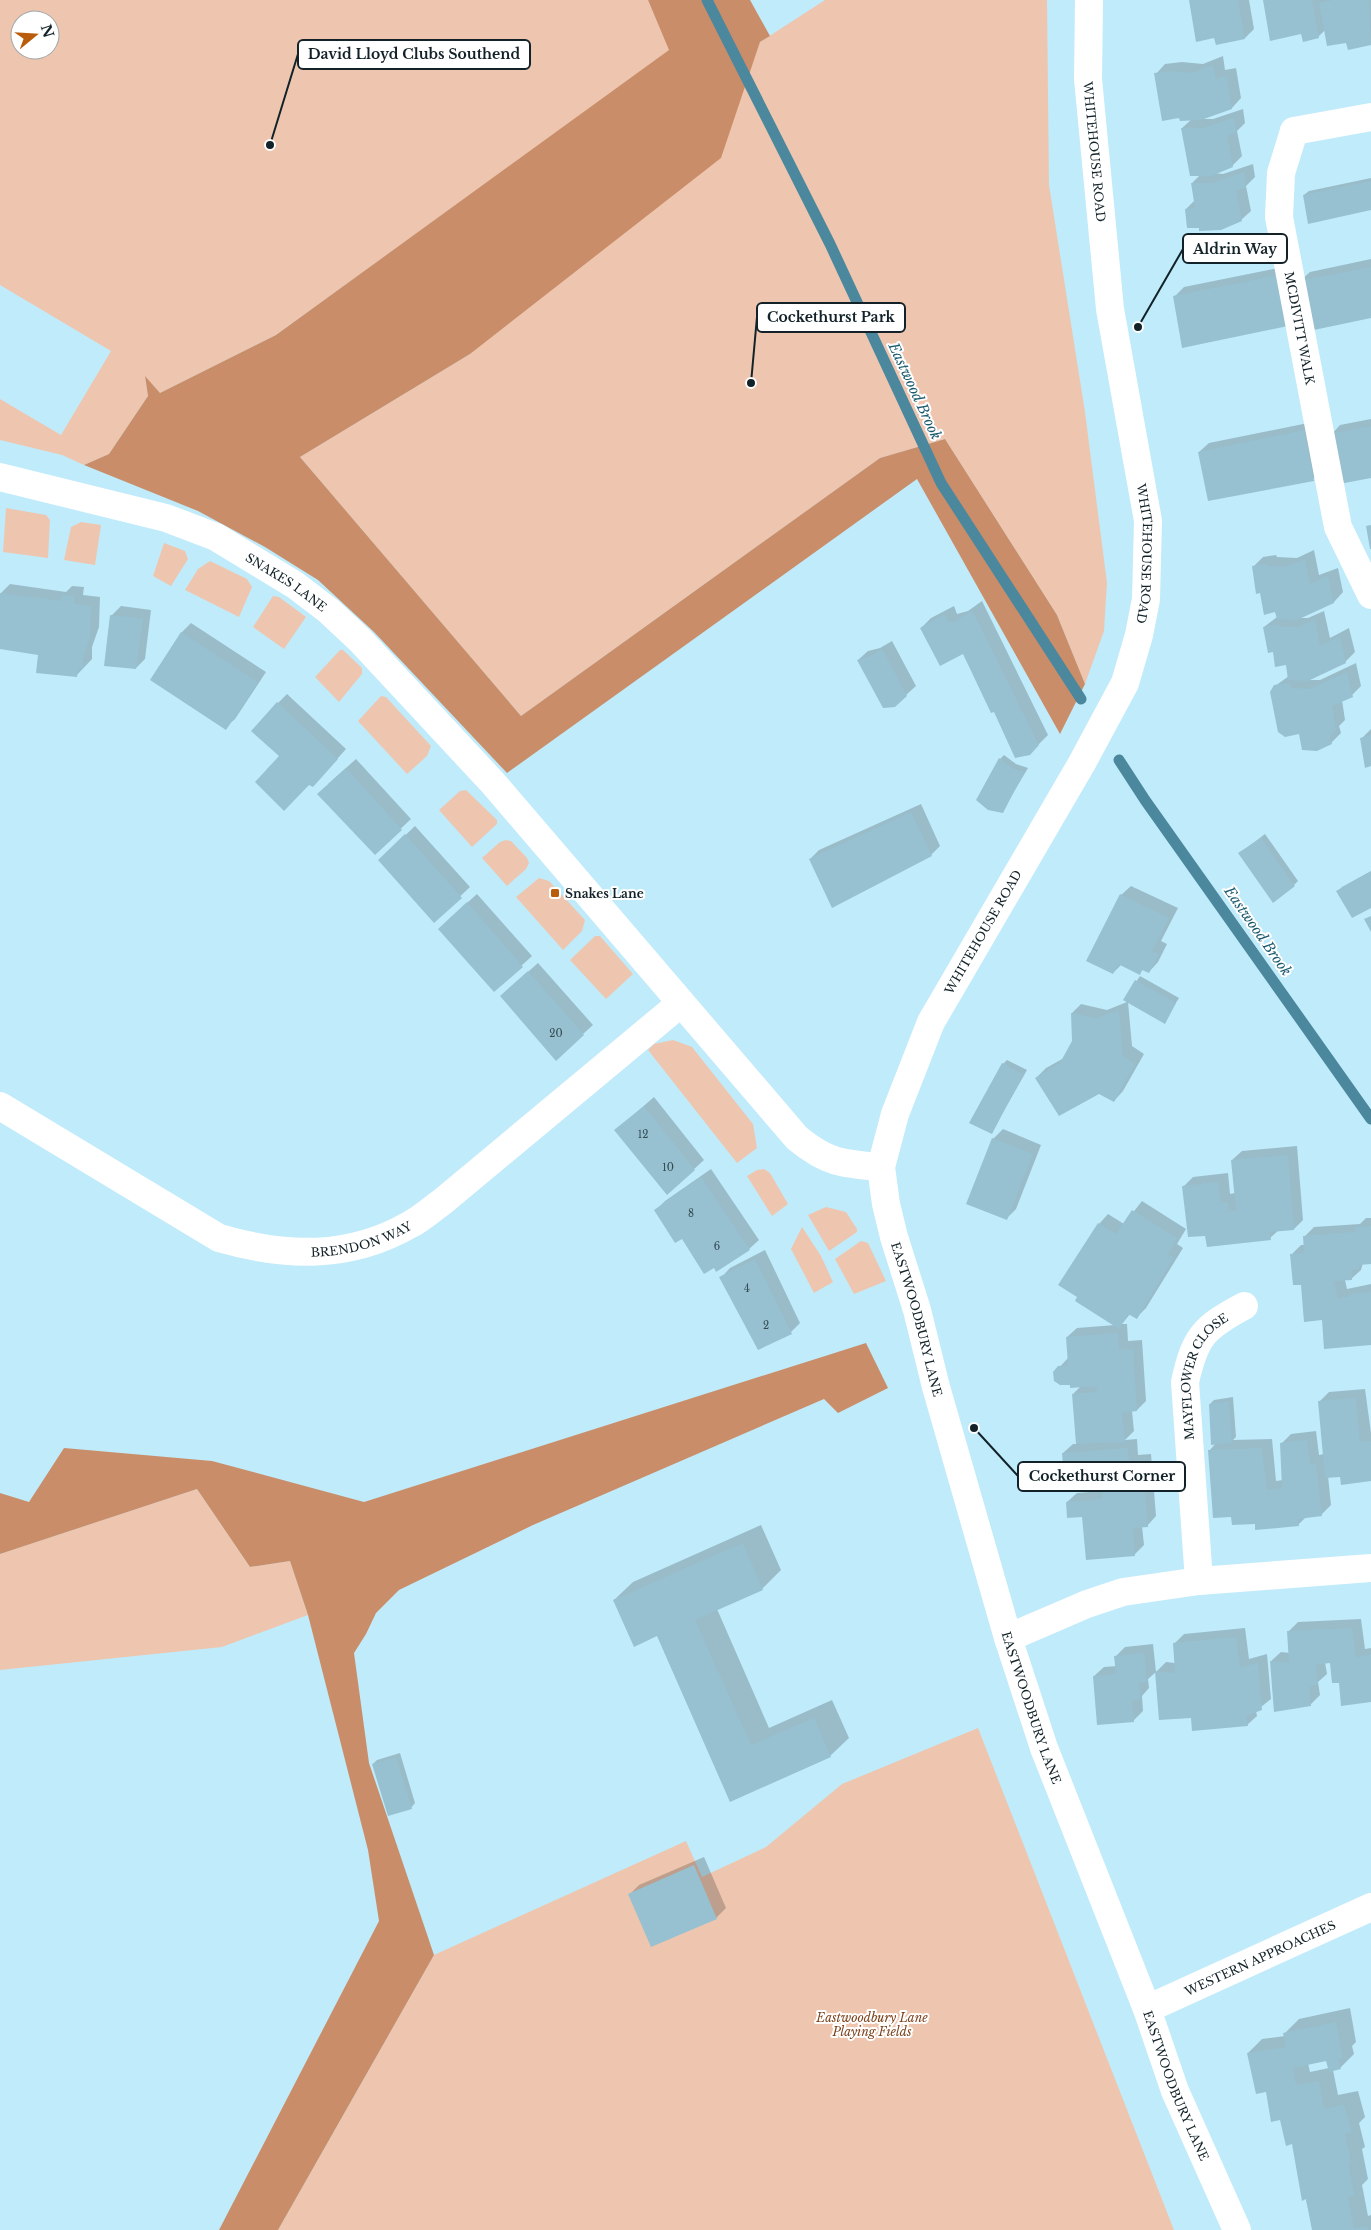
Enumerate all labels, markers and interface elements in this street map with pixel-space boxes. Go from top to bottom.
north arrow [10,10,60,60]
text: N [37,22,58,40]
callout: David Lloyd Clubs Southend [298,40,530,69]
text: David Lloyd Clubs Southend [308,45,520,63]
street label: WHITEHOUSE ROAD [1081,80,1109,223]
callout: Aldrin Way [1183,234,1287,263]
text: Aldrin Way [1192,240,1278,258]
street label: MCDIVITT WALK [1282,270,1318,386]
callout: Cockethurst Park [757,303,905,332]
text: Cockethurst Park [767,308,896,326]
water label: Eastwood Brook [884,339,945,443]
street label: WHITEHOUSE ROAD [1134,481,1156,625]
street label: SNAKES LANE [243,549,330,614]
street label: WHITEHOUSE ROAD [941,867,1025,998]
water label: Eastwood Brook [1220,882,1296,979]
place label: Snakes Lane [565,886,644,901]
marker: Snakes Lane [549,887,561,899]
house number: 20 [549,1027,563,1040]
house number: 12 [638,1128,648,1141]
house number: 10 [662,1161,674,1174]
house number: 8 [688,1207,694,1220]
street label: BRENDON WAY [311,1218,414,1259]
house number: 6 [714,1240,720,1253]
street label: EASTWOODBURY LANE [888,1240,946,1398]
house number: 4 [744,1282,750,1295]
street label: MAYFLOWER CLOSE [1177,1309,1231,1441]
house number: 2 [763,1319,769,1332]
callout: Cockethurst Corner [1018,1462,1185,1491]
text: Cockethurst Corner [1029,1467,1175,1485]
street label: EASTWOODBURY LANE [999,1630,1065,1786]
street label: WESTERN APPROACHES [1181,1917,1338,1999]
street label: EASTWOODBURY LANE [1141,2009,1213,2163]
park label: Eastwoodbury Lane Playing Fields [815,2010,928,2039]

